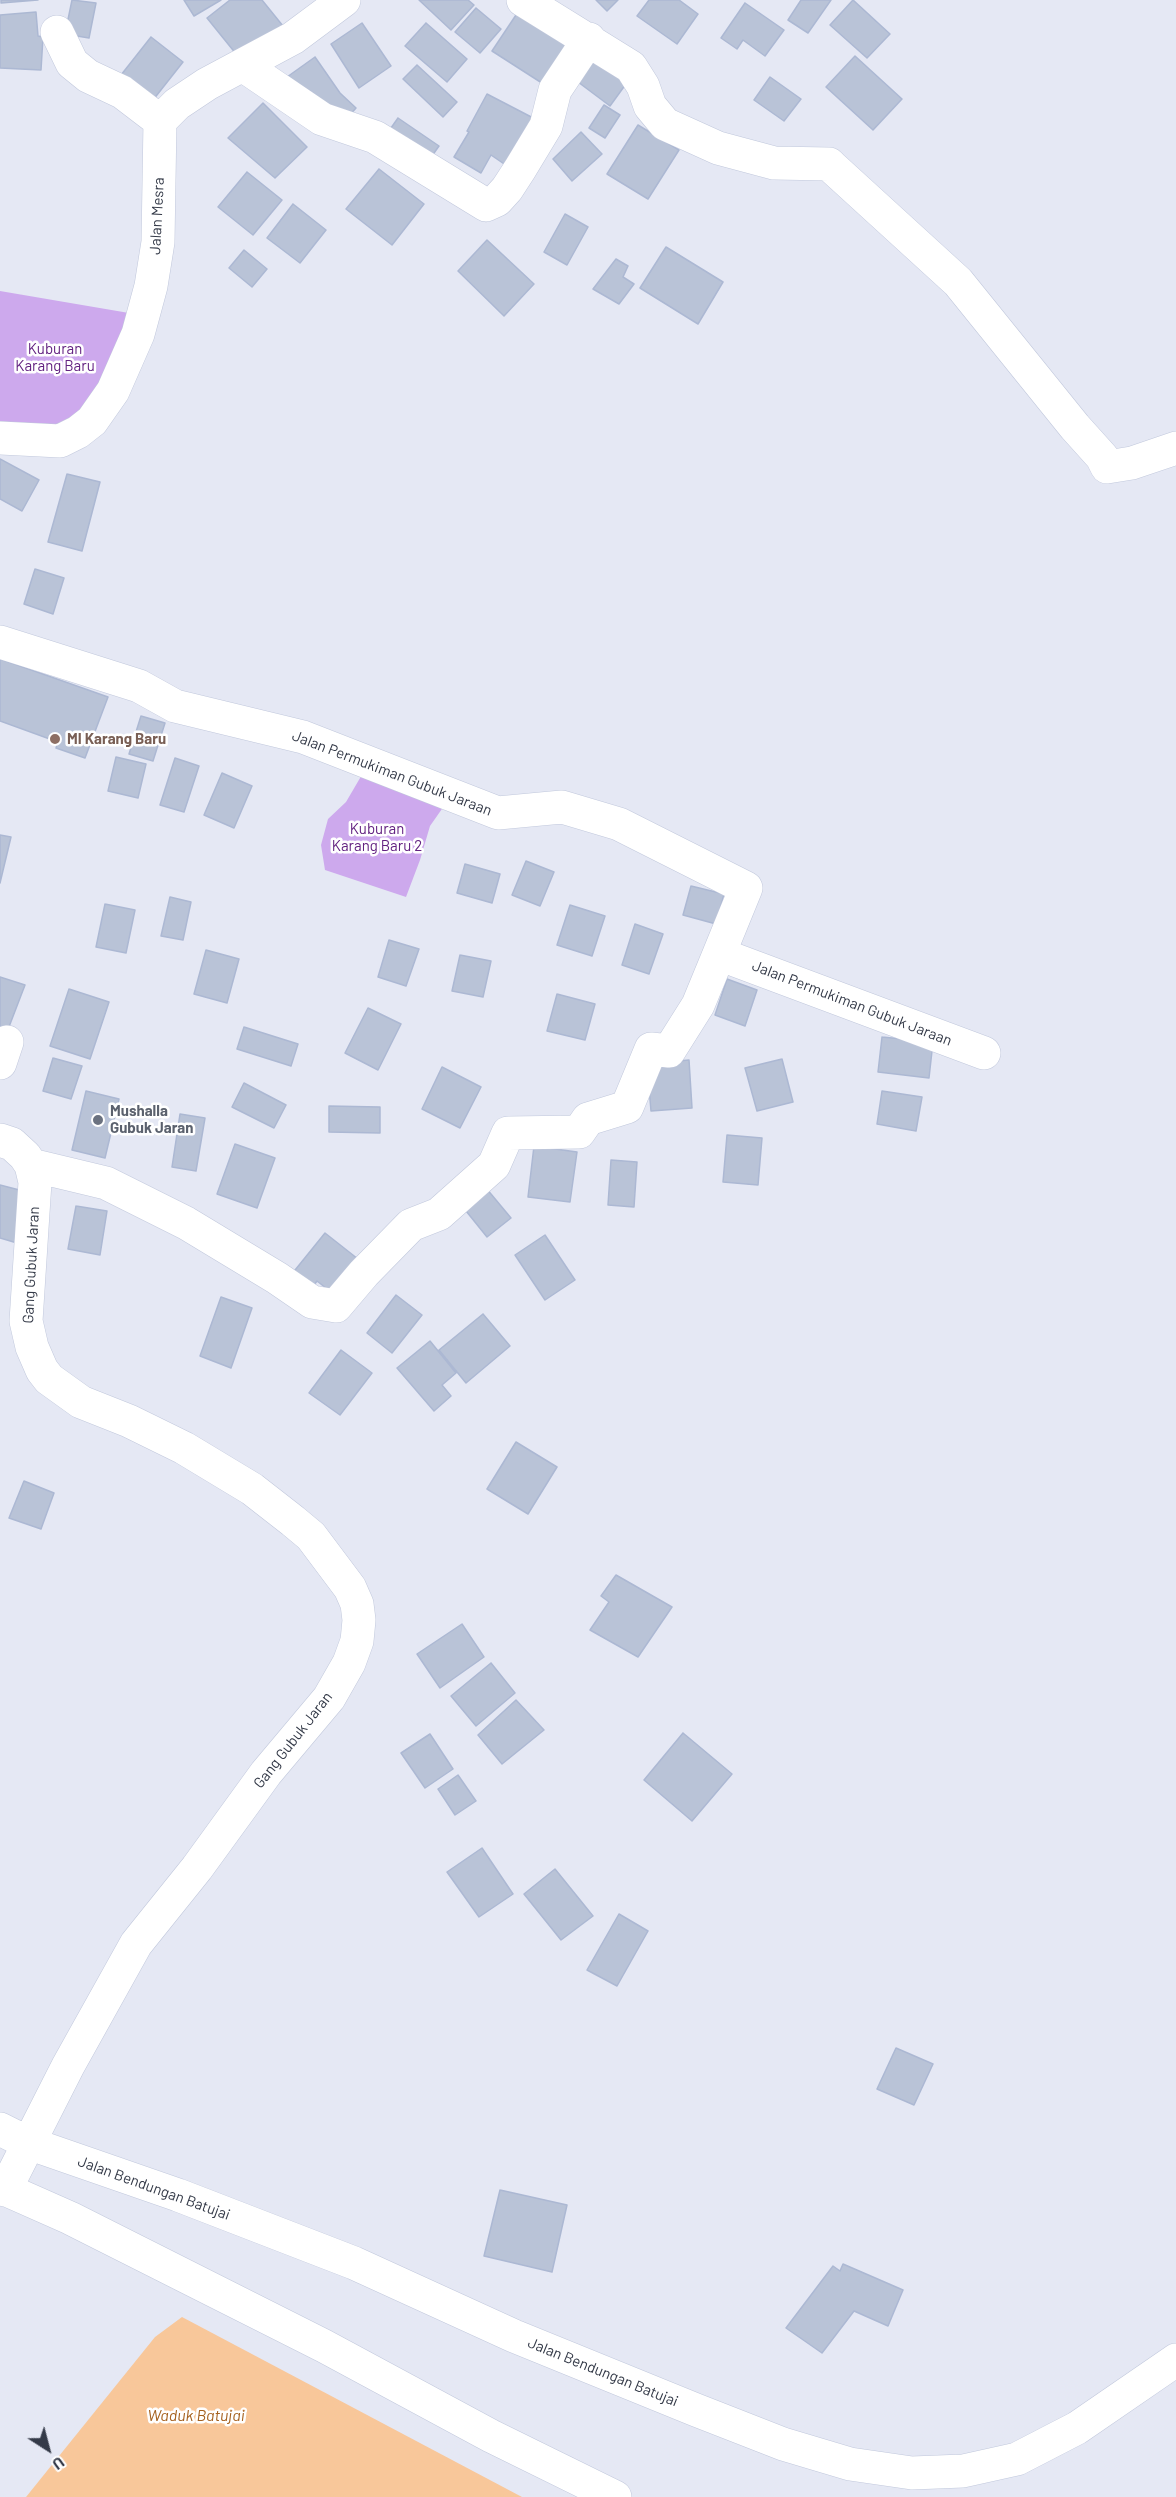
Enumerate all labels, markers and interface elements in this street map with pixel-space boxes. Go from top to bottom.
street label: Jalan Mesra [146,177,168,255]
park label: Kuburan Karang Baru [15,340,95,375]
street label: Jalan Permukiman Gubuk Jaraan [290,726,494,820]
place label: MI Karang Baru [67,730,166,748]
marker: MI Karang Baru [48,732,62,746]
park label: Kuburan Karang Baru 2 [332,820,422,855]
street label: Jalan Permukiman Gubuk Jaraan [750,956,954,1050]
place label: Mushalla Gubuk Jaran [110,1102,193,1137]
marker: Mushalla Gubuk Jaran [91,1113,105,1127]
street label: Gang Gubuk Jaran [19,1206,43,1324]
street label: Gang Gubuk Jaran [250,1688,336,1792]
street label: Jalan Bendungan Batujai [75,2152,233,2224]
street label: Jalan Bendungan Batujai [525,2334,681,2410]
water label: Waduk Batujai [147,2406,245,2426]
north arrow [18,2419,78,2479]
text: U [49,2453,69,2475]

